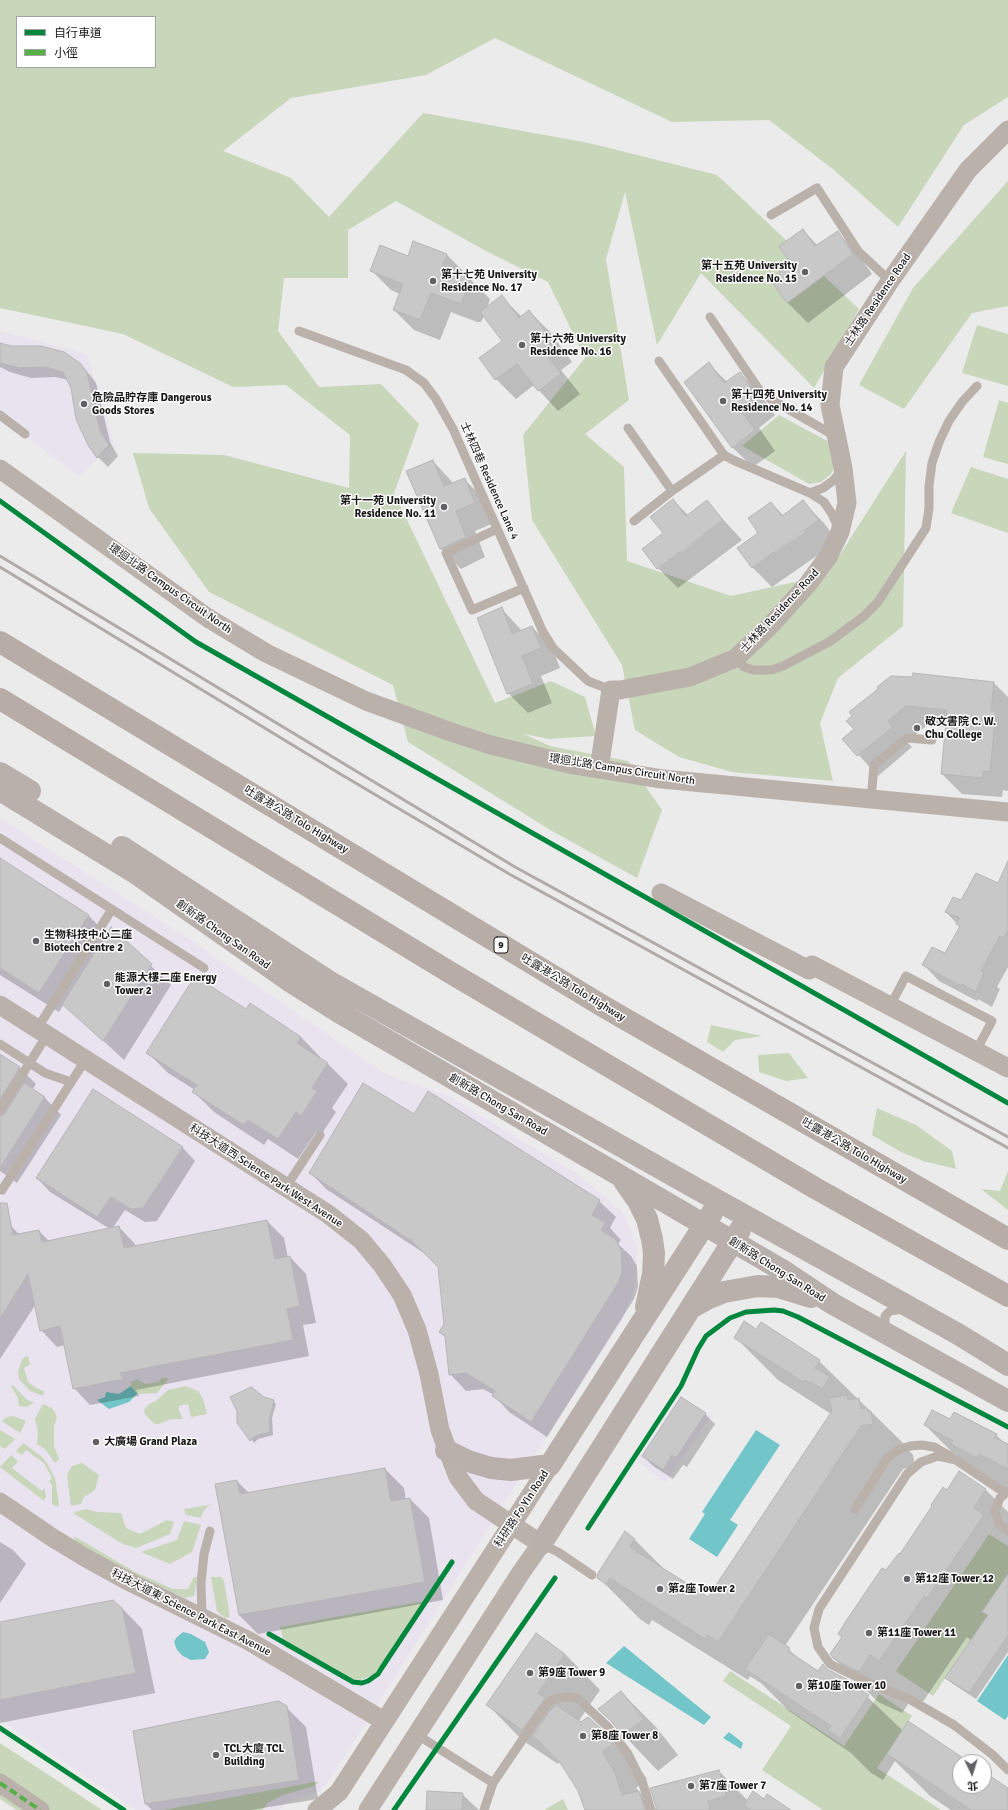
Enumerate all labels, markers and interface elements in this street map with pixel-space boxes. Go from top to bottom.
legend [16,16,156,68]
text: 自行車道 [54,26,102,41]
text: 小徑 [54,46,78,61]
street label: 士林路 Residence Road [842,251,914,349]
place label: 第十五苑 University Residence No. 15 [701,259,797,285]
marker: 第十五苑 University Residence No. 15 [800,267,810,277]
place label: 第十七苑 University Residence No. 17 [441,268,537,294]
marker: 第十七苑 University Residence No. 17 [428,276,438,286]
place label: 第十六苑 University Residence No. 16 [530,332,626,358]
marker: 第十六苑 University Residence No. 16 [517,340,527,350]
place label: 第十四苑 University Residence No. 14 [731,388,827,414]
place label: 危險品貯存庫 Dangerous Goods Stores [92,391,212,417]
marker: 第十四苑 University Residence No. 14 [718,396,728,406]
marker: 危險品貯存庫 Dangerous Goods Stores [79,399,89,409]
street label: 士林四巷 Residence Lane 4 [457,420,521,542]
place label: 第十一苑 University Residence No. 11 [340,494,436,520]
marker: 第十一苑 University Residence No. 11 [439,502,449,512]
street label: 環迴北路 Campus Circuit North [106,541,234,637]
street label: 士林路 Residence Road [738,567,822,655]
place label: 敬文書院 C. W. Chu College [925,715,996,741]
marker: 敬文書院 C. W. Chu College [912,723,922,733]
street label: 環迴北路 Campus Circuit North [548,752,696,788]
street label: 吐露港公路 Tolo Highway [241,784,351,856]
street label: 創新路 Chong San Road [173,898,273,972]
place label: 生物科技中心二座 Biotech Centre 2 [44,928,132,954]
marker: 生物科技中心二座 Biotech Centre 2 [31,936,41,946]
road number: 9 [494,937,508,953]
street label: 吐露港公路 Tolo Highway [518,952,628,1024]
place label: 能源大樓二座 Energy Tower 2 [115,971,217,997]
marker: 能源大樓二座 Energy Tower 2 [102,979,112,989]
street label: 創新路 Chong San Road [446,1071,550,1139]
street label: 吐露港公路 Tolo Highway [799,1115,909,1187]
street label: 科技大道西 Science Park West Avenue [187,1121,345,1231]
street label: 創新路 Chong San Road [726,1235,828,1305]
place label: 大廣場 Grand Plaza [104,1435,197,1449]
marker: 大廣場 Grand Plaza [91,1437,101,1447]
street label: 科研路 Fo Yin Road [492,1468,552,1550]
street label: 科技大道東 Science Park East Avenue [109,1567,273,1659]
place label: 第12座 Tower 12 [915,1572,994,1586]
marker: 第12座 Tower 12 [902,1574,912,1584]
place label: 第2座 Tower 2 [668,1582,735,1596]
marker: 第2座 Tower 2 [655,1584,665,1594]
place label: 第11座 Tower 11 [877,1626,956,1640]
marker: 第11座 Tower 11 [864,1628,874,1638]
place label: 第9座 Tower 9 [538,1666,605,1680]
marker: 第9座 Tower 9 [525,1668,535,1678]
place label: 第10座 Tower 10 [807,1679,886,1693]
marker: 第10座 Tower 10 [794,1681,804,1691]
place label: 第8座 Tower 8 [591,1729,658,1743]
marker: 第8座 Tower 8 [578,1731,588,1741]
place label: TCL大廈 TCL Building [224,1742,284,1768]
marker: TCL大廈 TCL Building [211,1750,221,1760]
north arrow [952,1754,992,1794]
place label: 第7座 Tower 7 [699,1779,766,1793]
text: 北 [967,1779,979,1792]
marker: 第7座 Tower 7 [686,1781,696,1791]

